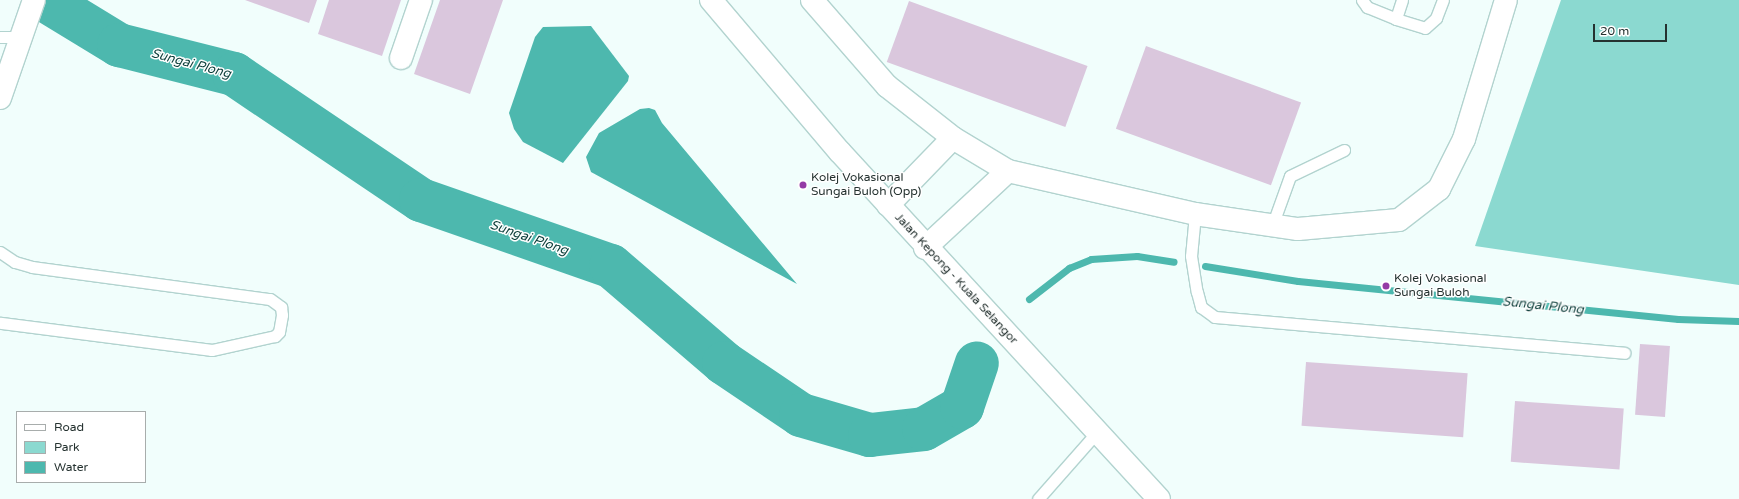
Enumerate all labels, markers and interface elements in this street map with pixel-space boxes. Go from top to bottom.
scale bar [1595,16,1669,42]
text: 20 m [1600,24,1629,38]
water label: Sungai Plong [149,46,233,82]
place label: Kolej Vokasional Sungai Buloh (Opp) [811,171,921,199]
marker: Kolej Vokasional Sungai Buloh (Opp) [798,180,808,190]
street label: Jalan Kepong - Kuala Selangor [891,211,1021,347]
water label: Sungai Plong [488,217,570,259]
place label: Kolej Vokasional Sungai Buloh [1394,272,1486,300]
marker: Kolej Vokasional Sungai Buloh [1381,281,1391,291]
water label: Sungai Plong [1502,294,1584,318]
legend [16,411,146,483]
text: Road [54,420,84,434]
text: Park [54,440,80,454]
text: Water [54,460,88,474]

